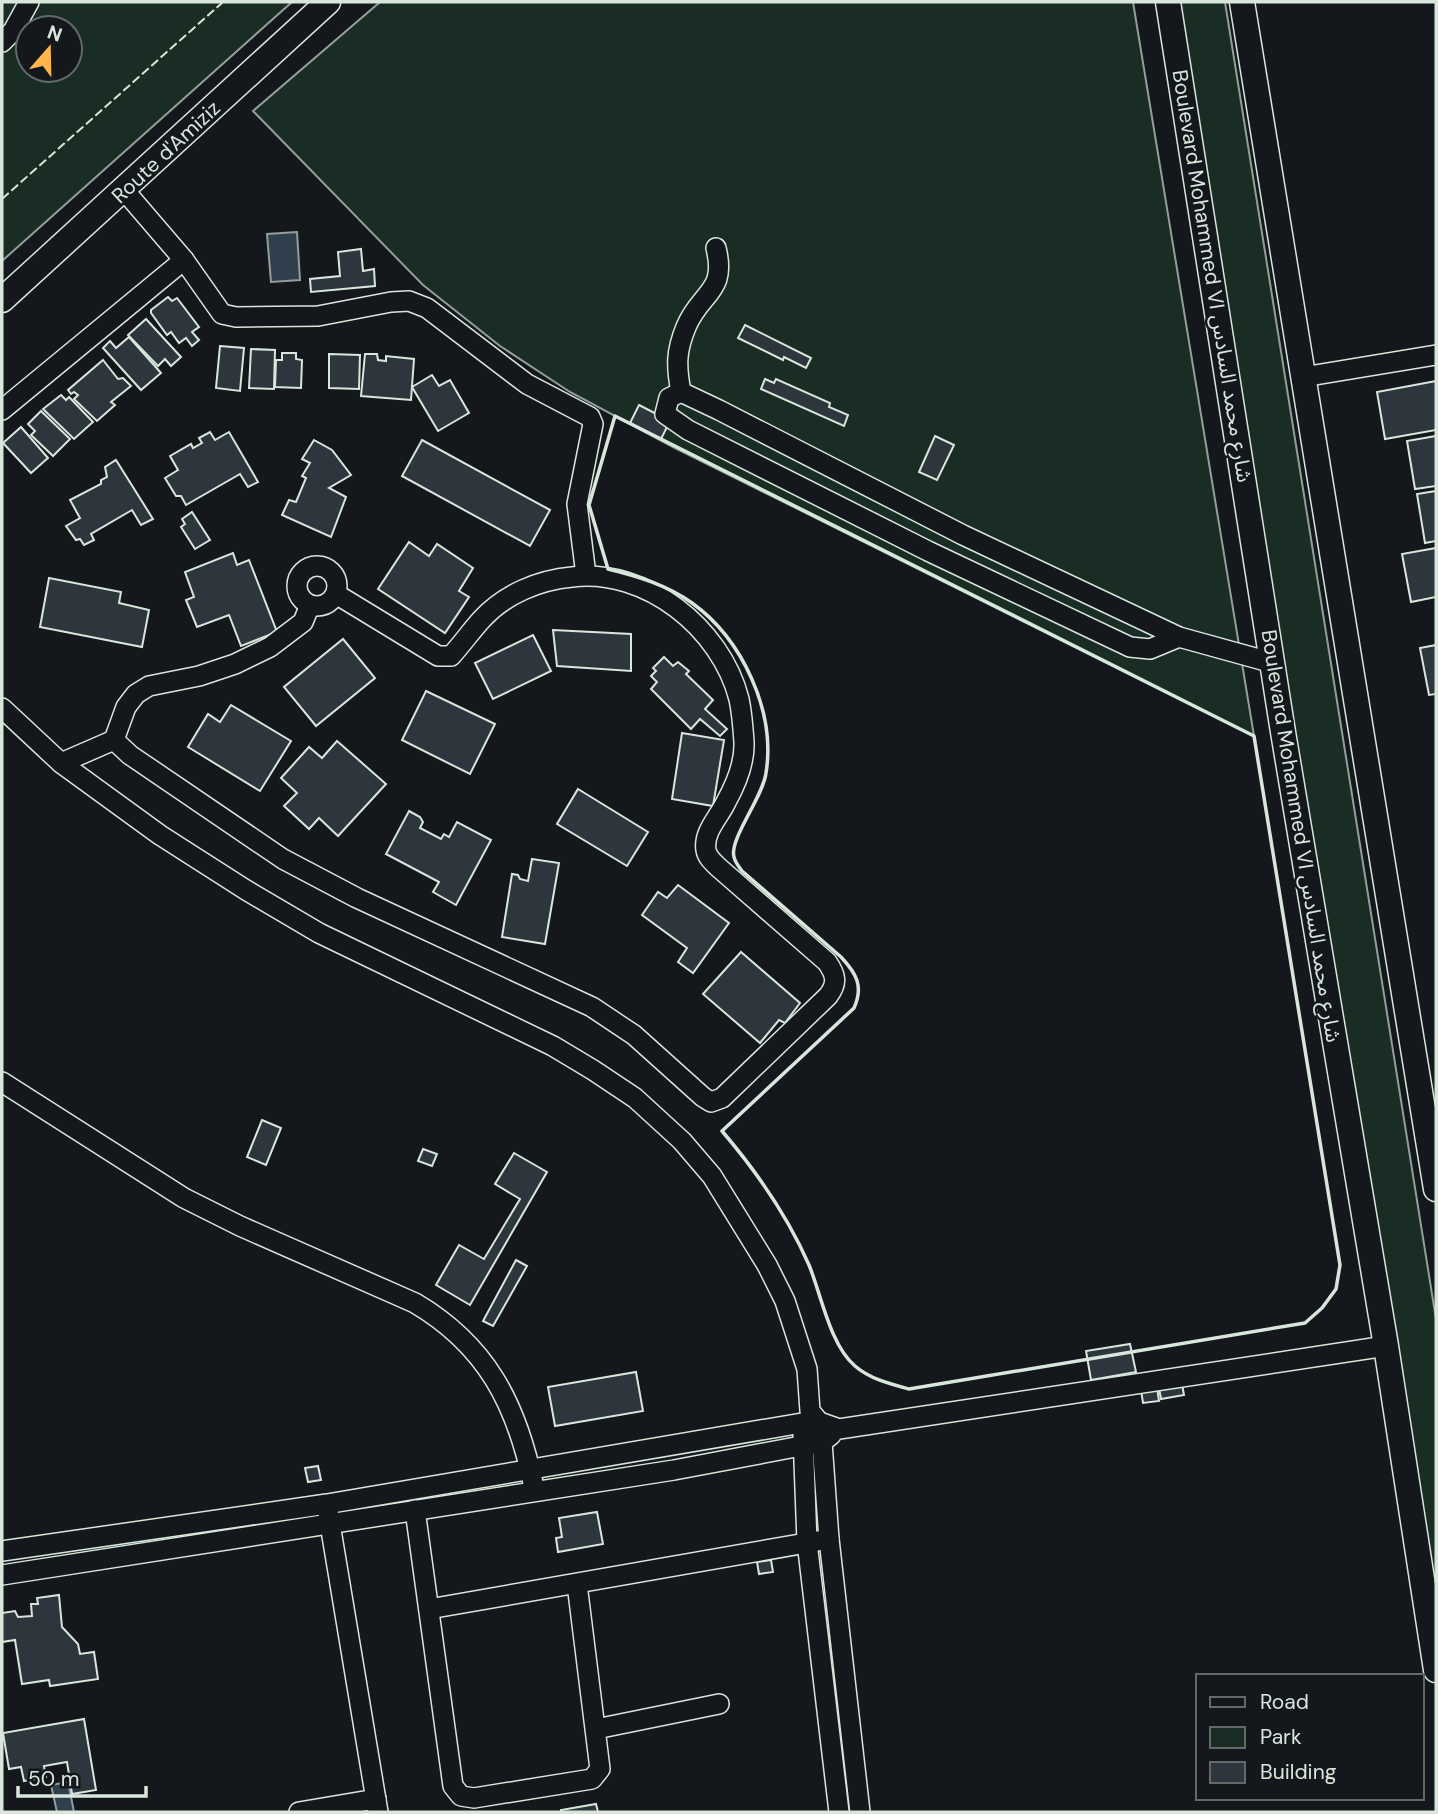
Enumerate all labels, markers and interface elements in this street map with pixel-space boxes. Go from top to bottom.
north arrow [14,14,84,84]
text: N [44,19,65,48]
street label: Boulevard Mohammed VI شارع محمد السادس [1165,68,1258,484]
street label: Route d'Amiziz [106,94,226,210]
street label: Boulevard Mohammed VI شارع محمد السادس [1254,628,1347,1044]
legend [1196,1674,1424,1800]
text: Road [1260,1688,1309,1716]
text: Park [1260,1723,1302,1751]
scale bar [18,1755,145,1799]
text: Building [1260,1758,1337,1786]
text: 50 m [28,1765,79,1793]

